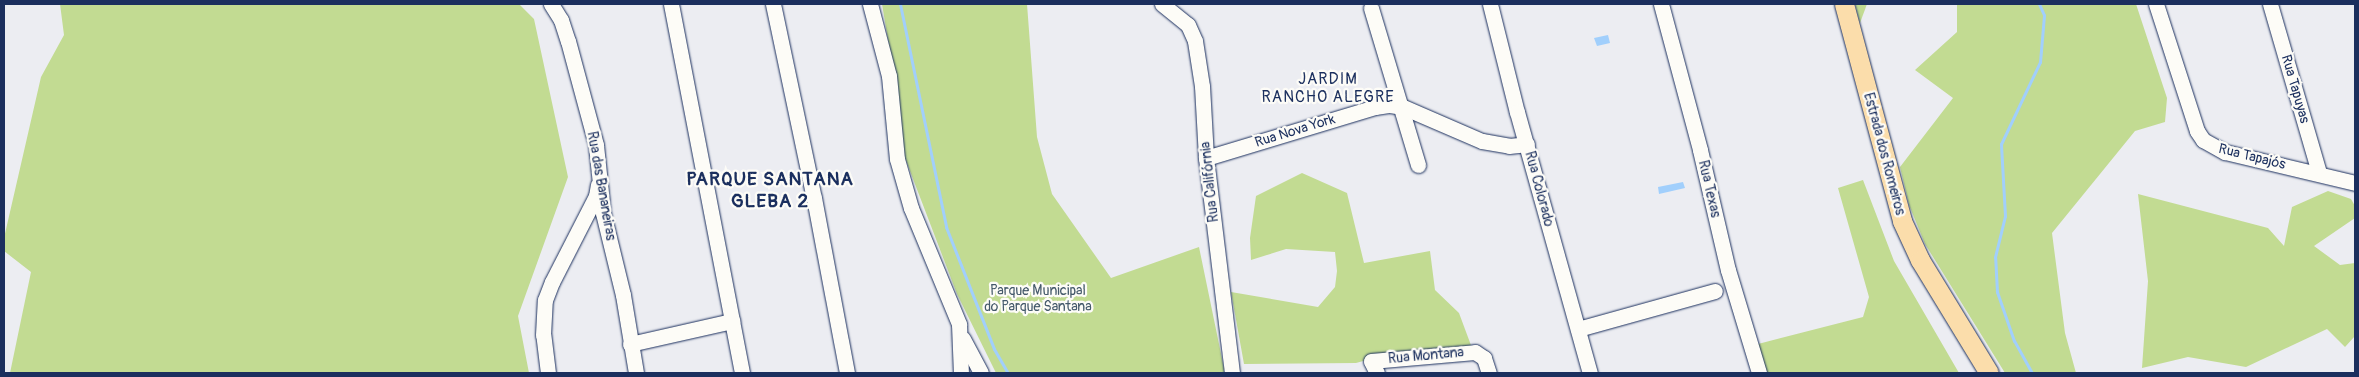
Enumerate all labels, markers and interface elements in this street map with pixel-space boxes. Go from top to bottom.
street label: Rua Tapuyas [2277,53,2313,125]
district label: JARDIM RANCHO ALEGRE [1260,69,1396,107]
street label: Estrada dos Romeiros [1860,91,1908,217]
street label: Rua Nova York [1253,111,1337,151]
street label: Rua das Bananeiras [583,130,619,242]
street label: Rua Califórnia [1197,141,1223,223]
street label: Rua Tapajós [2217,141,2287,173]
street label: Rua Colorado [1521,149,1557,229]
street label: Rua Texas [1694,159,1724,219]
district label: PARQUE SANTANA GLEBA 2 [684,169,856,213]
park label: Parque Municipal do Parque Santana [984,283,1092,316]
street label: Rua Montana [1387,344,1465,368]

